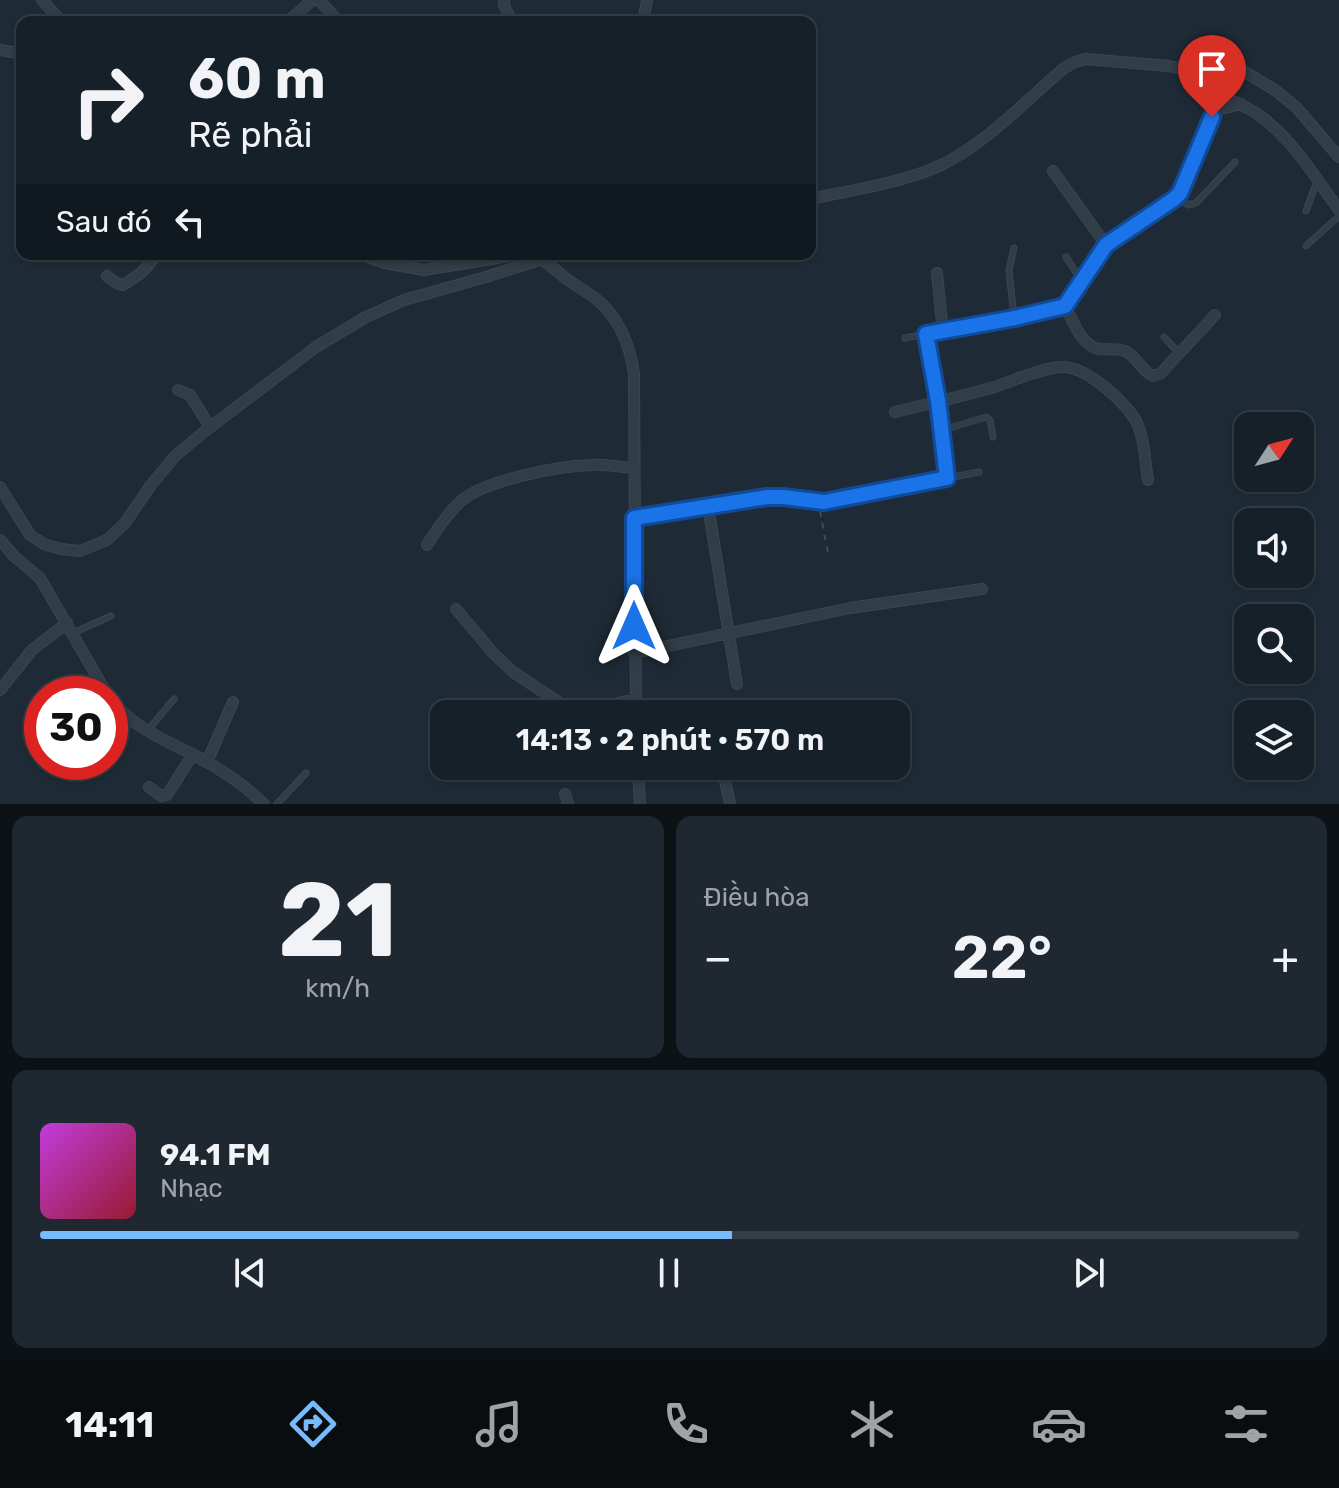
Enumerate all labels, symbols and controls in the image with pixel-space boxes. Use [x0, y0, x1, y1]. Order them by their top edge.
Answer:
pin [1178, 35, 1246, 117]
text: 60 m [188, 46, 326, 112]
icon: arrive [1190, 47, 1234, 91]
icon: right [56, 48, 160, 152]
text: Rẽ phải [188, 113, 312, 156]
icon: left [168, 200, 212, 244]
text: Sau đó [56, 204, 152, 240]
north arrow [1234, 412, 1314, 492]
map controls [1234, 412, 1314, 780]
button: sound [1234, 508, 1314, 588]
position arrow [592, 584, 676, 668]
button: search [1234, 604, 1314, 684]
speed limit sign: 30 [24, 676, 128, 780]
button: layers [1234, 700, 1314, 780]
text: 14:13 · 2 phút · 570 m [516, 722, 824, 758]
text: 21 [278, 859, 397, 982]
text: Điều hòa [704, 882, 810, 913]
text: 22° [952, 922, 1052, 993]
text: − [704, 932, 732, 984]
text: + [1272, 932, 1299, 984]
text: km/h [305, 973, 370, 1004]
text: 94.1 FM [160, 1137, 271, 1173]
text: Nhạc [160, 1173, 223, 1204]
icon: previous [228, 1251, 272, 1295]
icon: pause [647, 1251, 691, 1295]
icon: next [1067, 1251, 1111, 1295]
icon: directions [285, 1396, 341, 1452]
icon: music [471, 1396, 527, 1452]
icon: phone [658, 1396, 714, 1452]
icon: climate [844, 1396, 900, 1452]
icon: car [1031, 1396, 1087, 1452]
icon: filters [1218, 1396, 1274, 1452]
text: 14:11 [65, 1403, 154, 1446]

